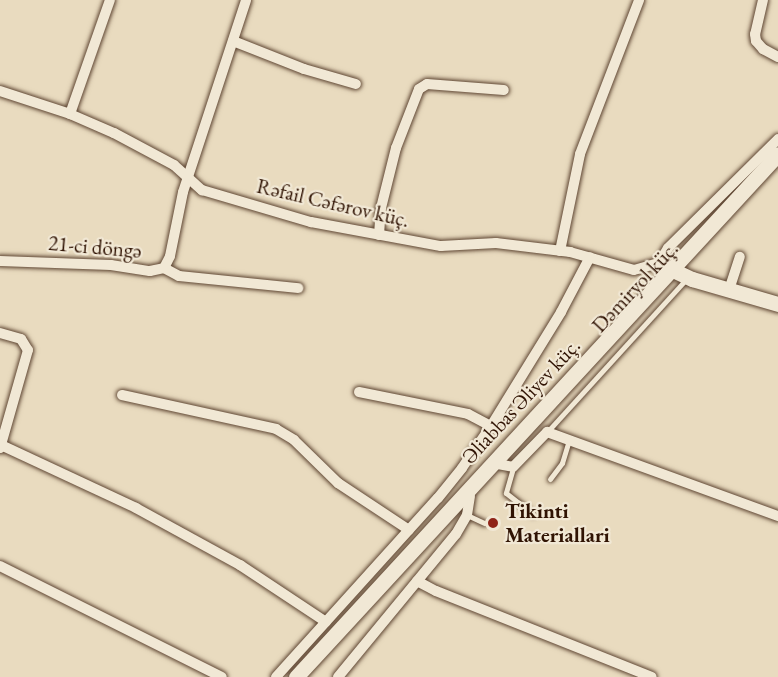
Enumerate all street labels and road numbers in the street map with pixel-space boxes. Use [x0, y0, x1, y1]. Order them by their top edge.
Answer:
street label: Rəfail Cəfərov küç. [254, 173, 412, 233]
street label: 21-ci döngə [47, 230, 143, 264]
street label: Dəmiryol küç. [587, 236, 683, 338]
street label: Əliabbas Əliyev küç. [457, 333, 585, 469]

